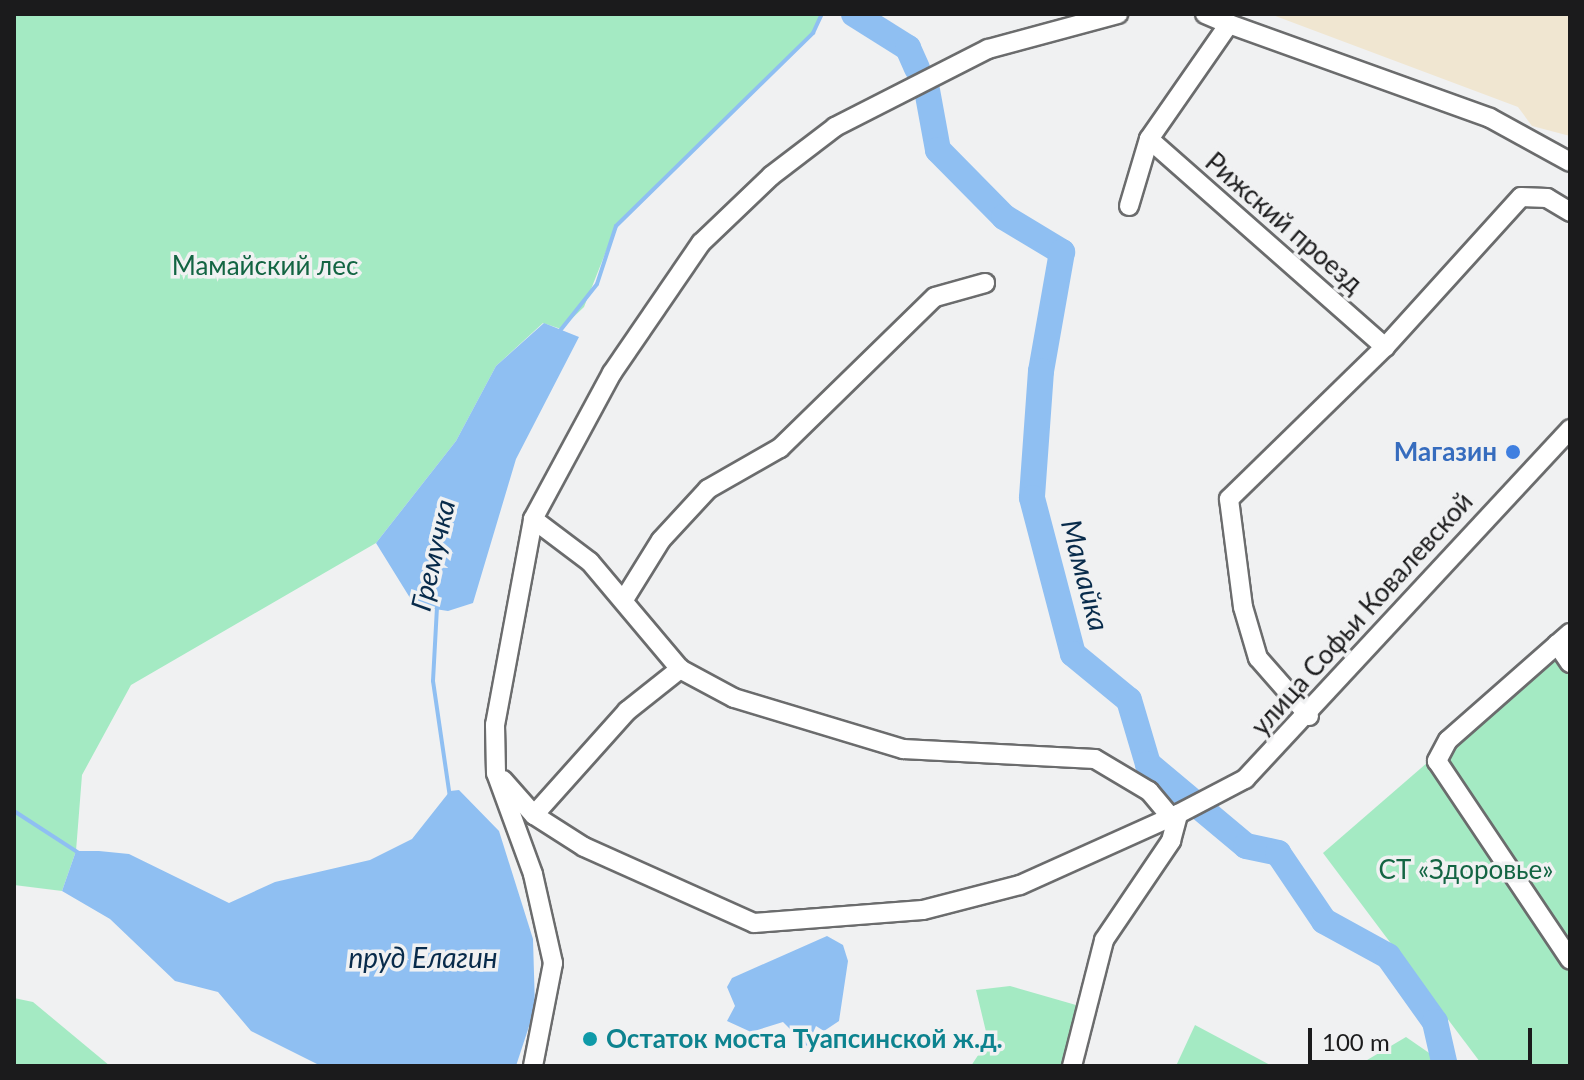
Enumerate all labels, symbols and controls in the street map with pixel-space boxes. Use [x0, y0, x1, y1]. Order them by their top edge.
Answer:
street label: Рижский проезд [1199, 146, 1369, 300]
park label: Мамайский лес [172, 250, 358, 282]
place label: Магазин [1394, 436, 1497, 468]
marker: Магазин [1504, 443, 1522, 461]
street label: улица Софьи Ковалевской [1245, 486, 1479, 742]
water label: Гремучка [403, 496, 461, 614]
water label: Мамайка [1055, 516, 1117, 634]
park label: СТ «Здоровье» [1379, 854, 1553, 886]
water label: пруд Елагин [348, 940, 498, 974]
scale bar [1312, 1012, 1536, 1062]
place label: Остаток моста Туапсинской ж.д. [606, 1023, 1003, 1055]
text: 100 m [1322, 1027, 1390, 1056]
marker: Остаток моста Туапсинской ж.д. [581, 1030, 599, 1048]

